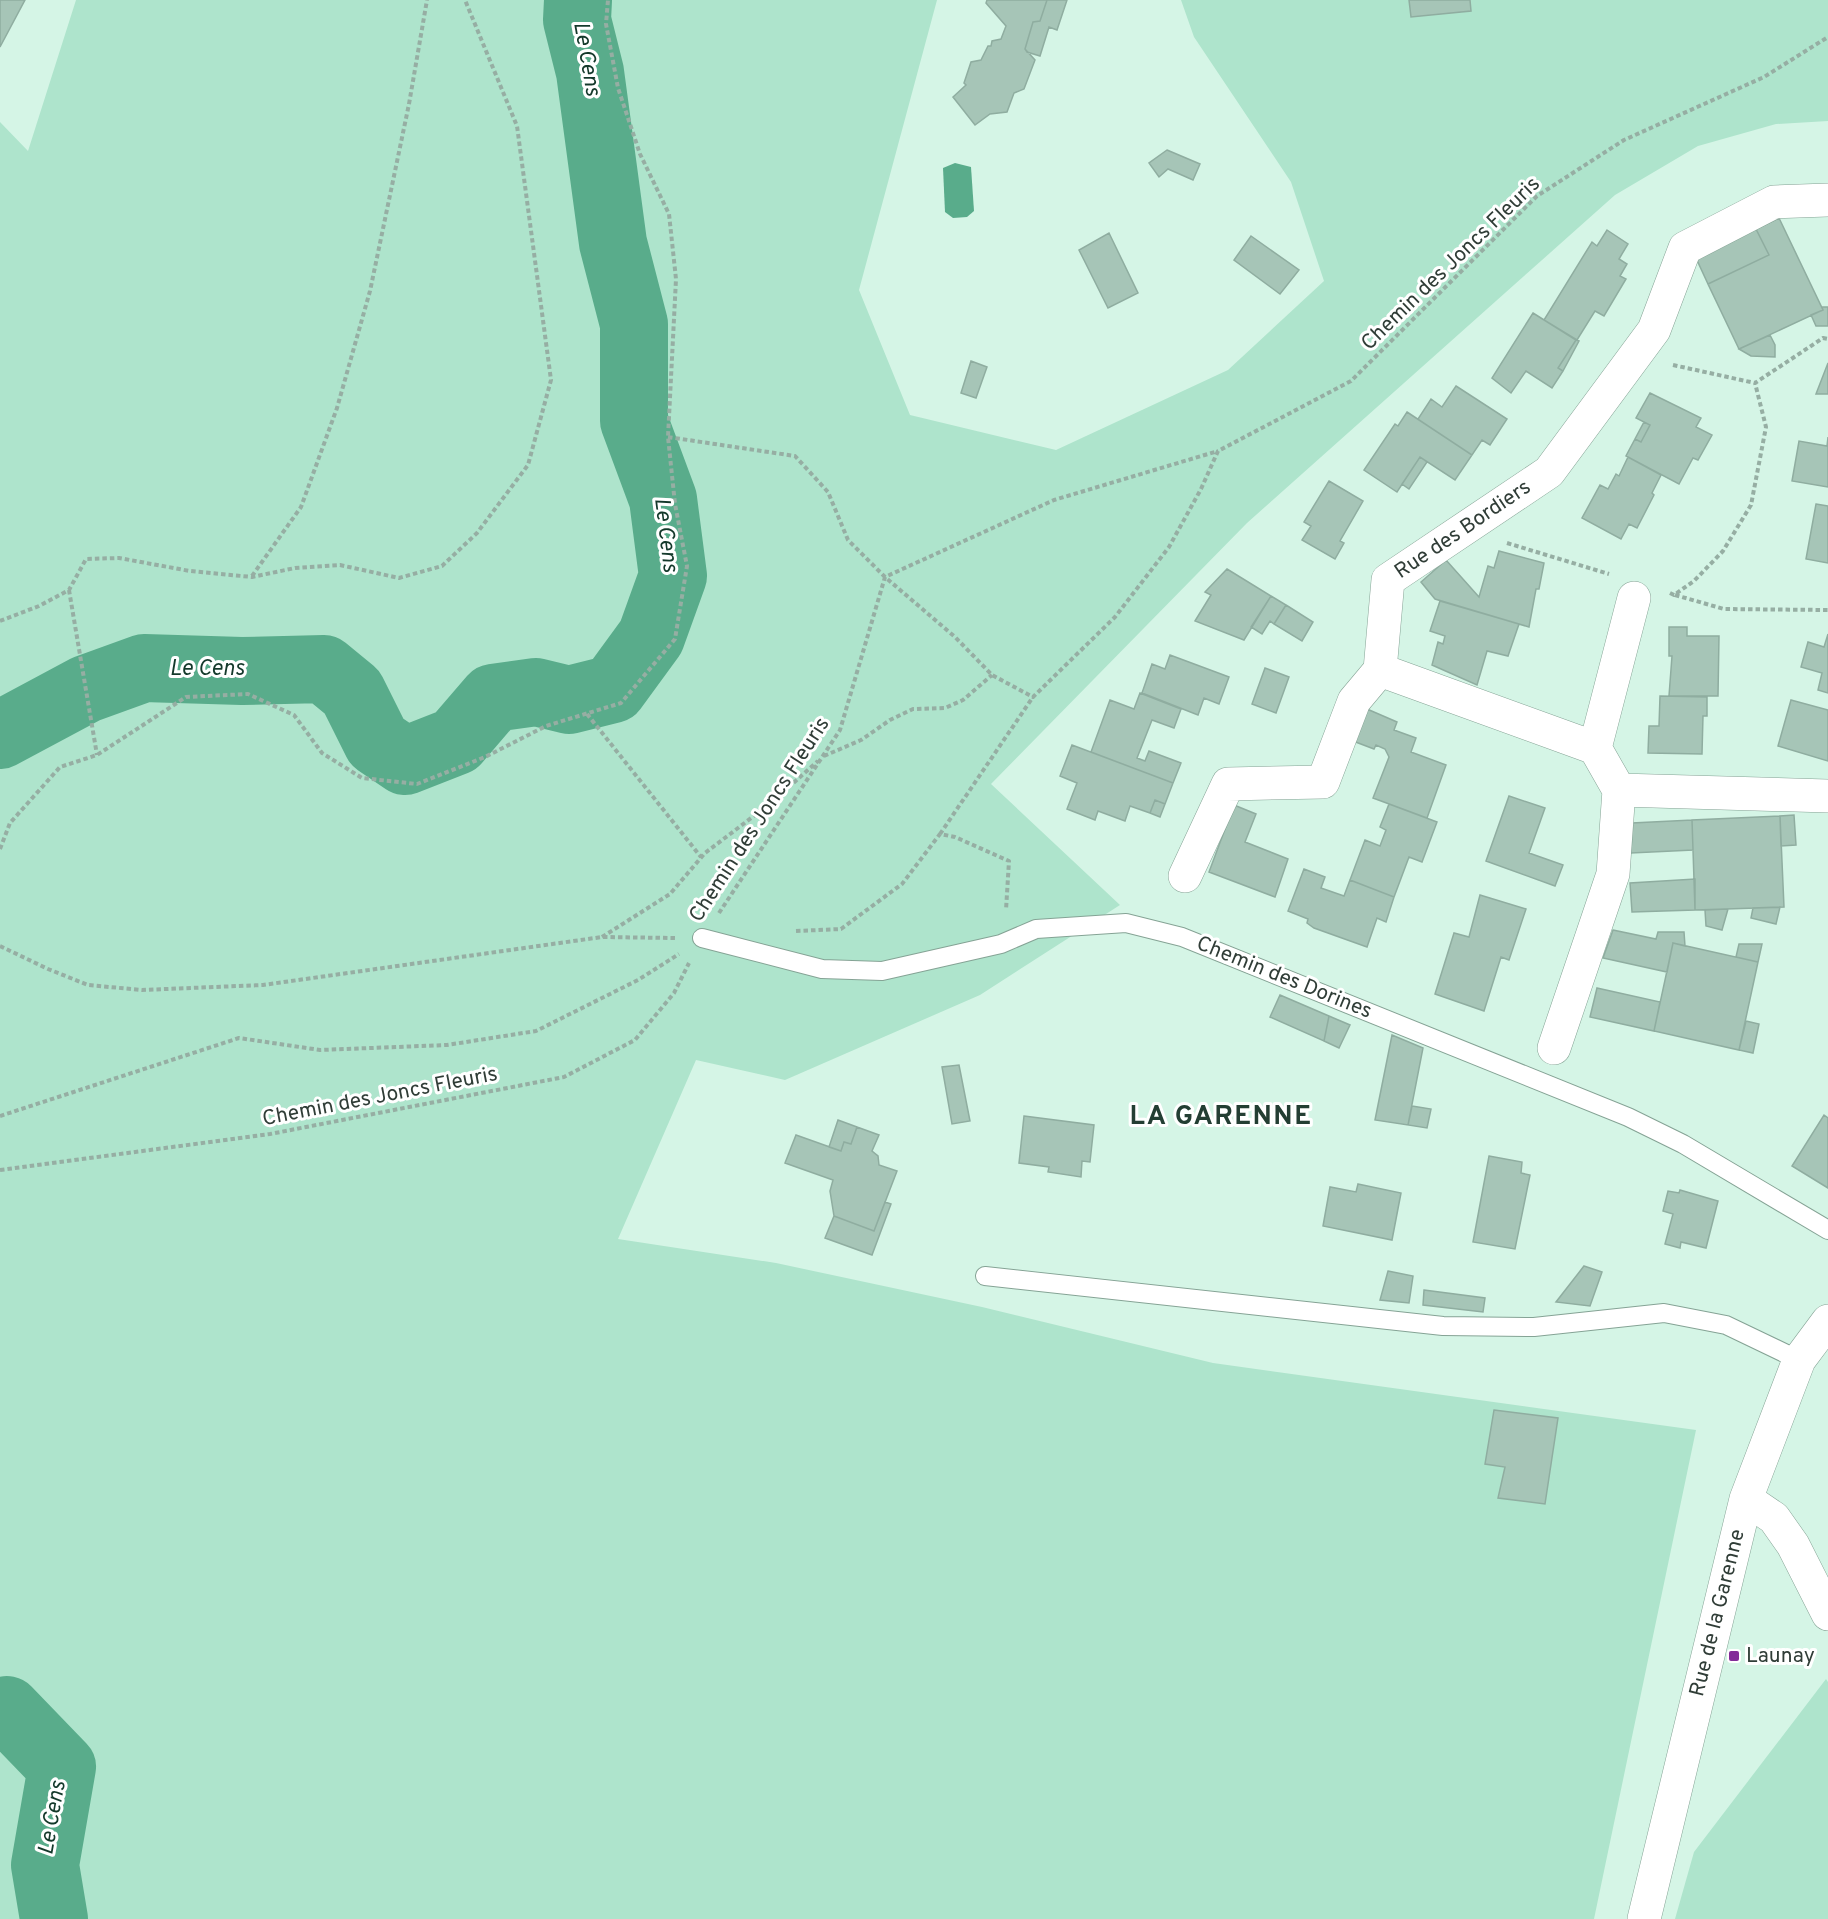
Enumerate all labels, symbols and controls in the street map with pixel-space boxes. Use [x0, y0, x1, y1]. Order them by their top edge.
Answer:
water label: Le Cens [566, 20, 606, 99]
street label: Chemin des Joncs Fleuris [1356, 171, 1546, 357]
street label: Rue des Bordiers [1390, 474, 1536, 586]
water label: Le Cens [647, 496, 683, 575]
water label: Le Cens [170, 656, 245, 683]
street label: Chemin des Joncs Fleuris [684, 712, 836, 928]
street label: Chemin des Dorines [1192, 930, 1376, 1026]
street label: Chemin des Joncs Fleuris [260, 1061, 500, 1133]
district label: LA GARENNE [1129, 1100, 1313, 1134]
street label: Rue de la Garenne [1684, 1526, 1752, 1700]
place label: Launay [1746, 1643, 1815, 1670]
marker: Launay [1727, 1649, 1741, 1663]
water label: Le Cens [33, 1778, 73, 1857]

